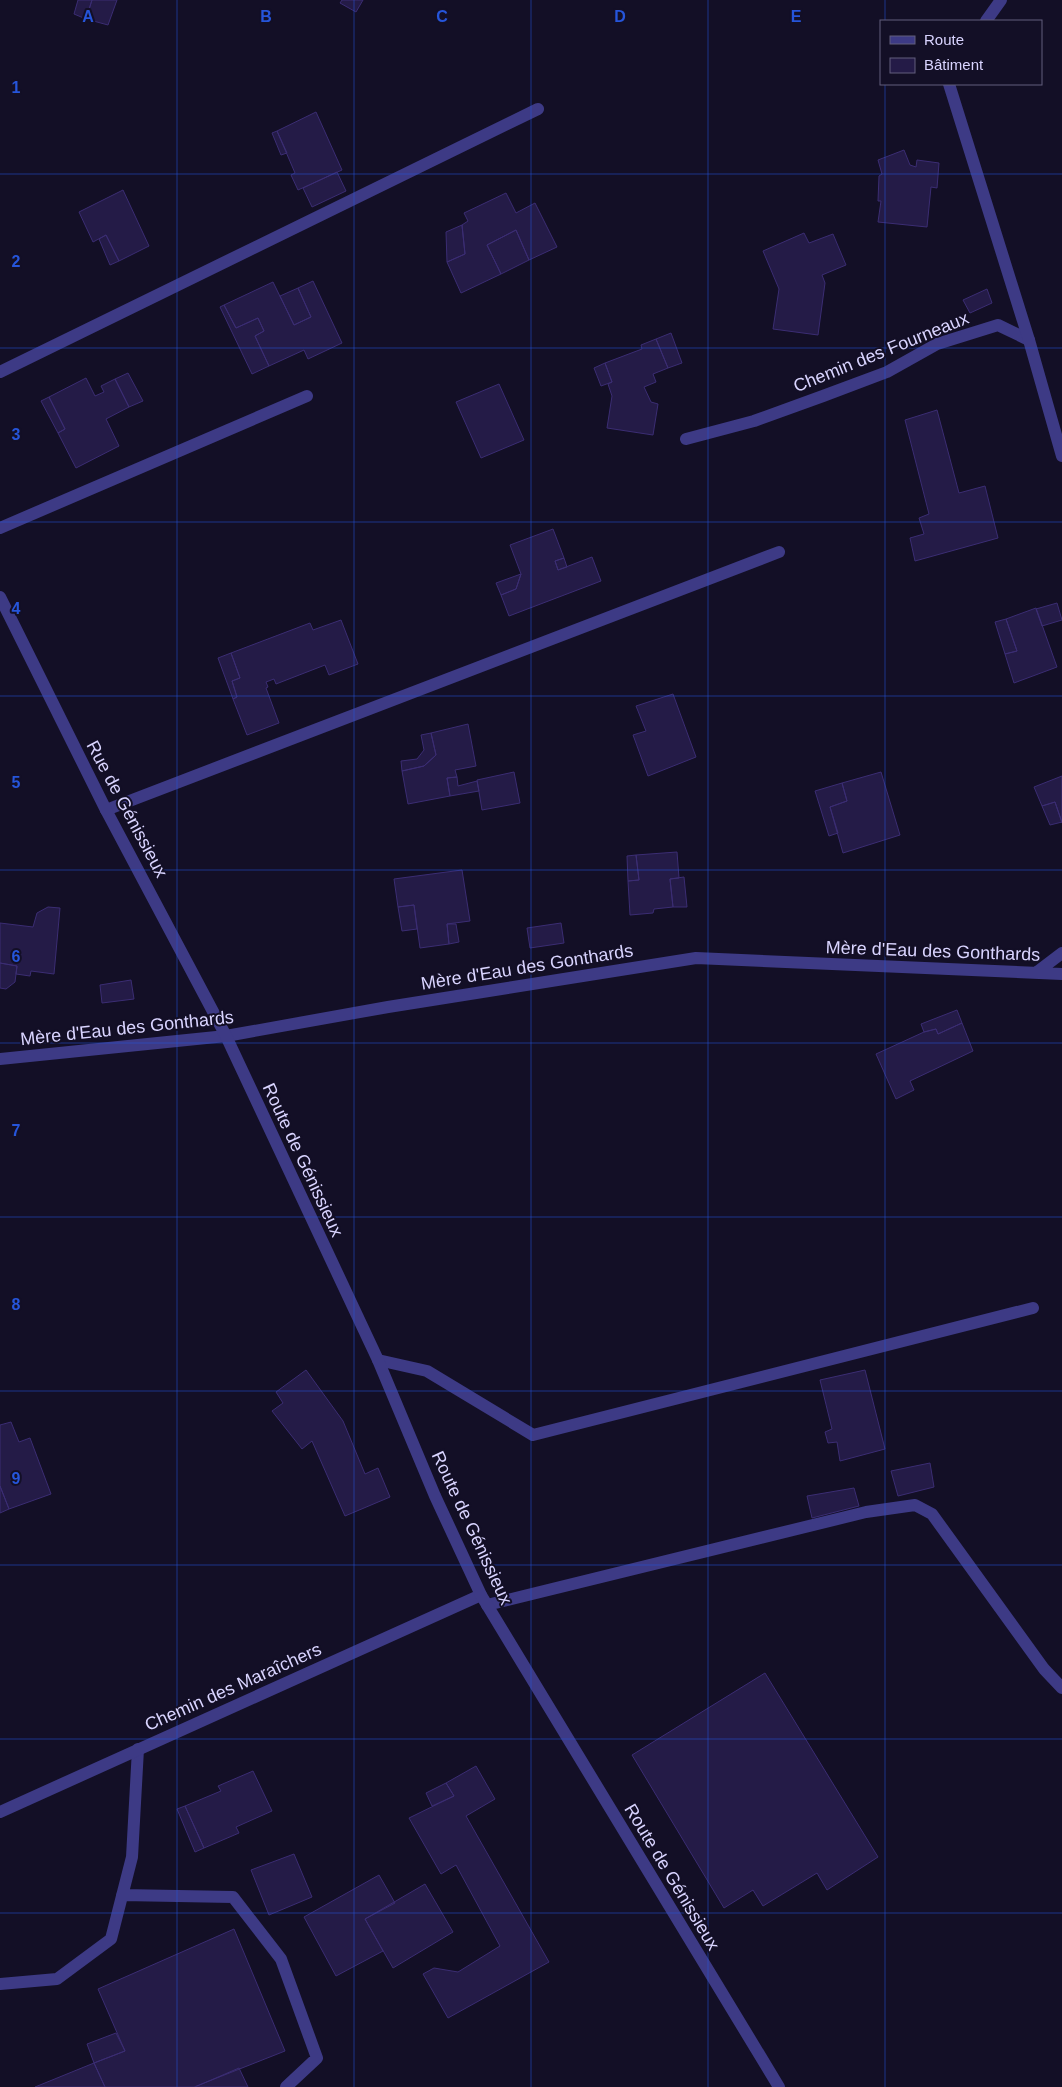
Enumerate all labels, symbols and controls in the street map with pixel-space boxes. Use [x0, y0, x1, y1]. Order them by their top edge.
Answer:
text: A [82, 8, 94, 25]
text: B [260, 8, 272, 25]
text: C [436, 8, 448, 25]
text: D [614, 8, 626, 25]
text: E [791, 8, 802, 25]
legend [880, 20, 1042, 85]
text: Route [924, 31, 964, 48]
text: Bâtiment [924, 56, 984, 73]
text: 1 [12, 79, 21, 96]
text: 2 [12, 253, 21, 270]
street label: Chemin des Fourneaux [791, 308, 971, 396]
text: 3 [12, 426, 21, 443]
text: 4 [12, 600, 21, 617]
street label: Rue de Génissieux [82, 737, 172, 881]
text: 5 [12, 774, 21, 791]
street label: Mère d'Eau des Gonthards [825, 937, 1041, 965]
street label: Mère d'Eau des Gonthards [419, 940, 635, 994]
text: 6 [12, 948, 21, 965]
street label: Mère d'Eau des Gonthards [19, 1007, 235, 1049]
street label: Route de Génissieux [259, 1080, 347, 1240]
text: 7 [12, 1122, 21, 1139]
text: 8 [12, 1296, 21, 1313]
street label: Route de Génissieux [428, 1448, 516, 1608]
text: 9 [12, 1470, 21, 1487]
street label: Chemin des Maraîchers [142, 1639, 324, 1735]
street label: Route de Génissieux [620, 1800, 724, 1954]

